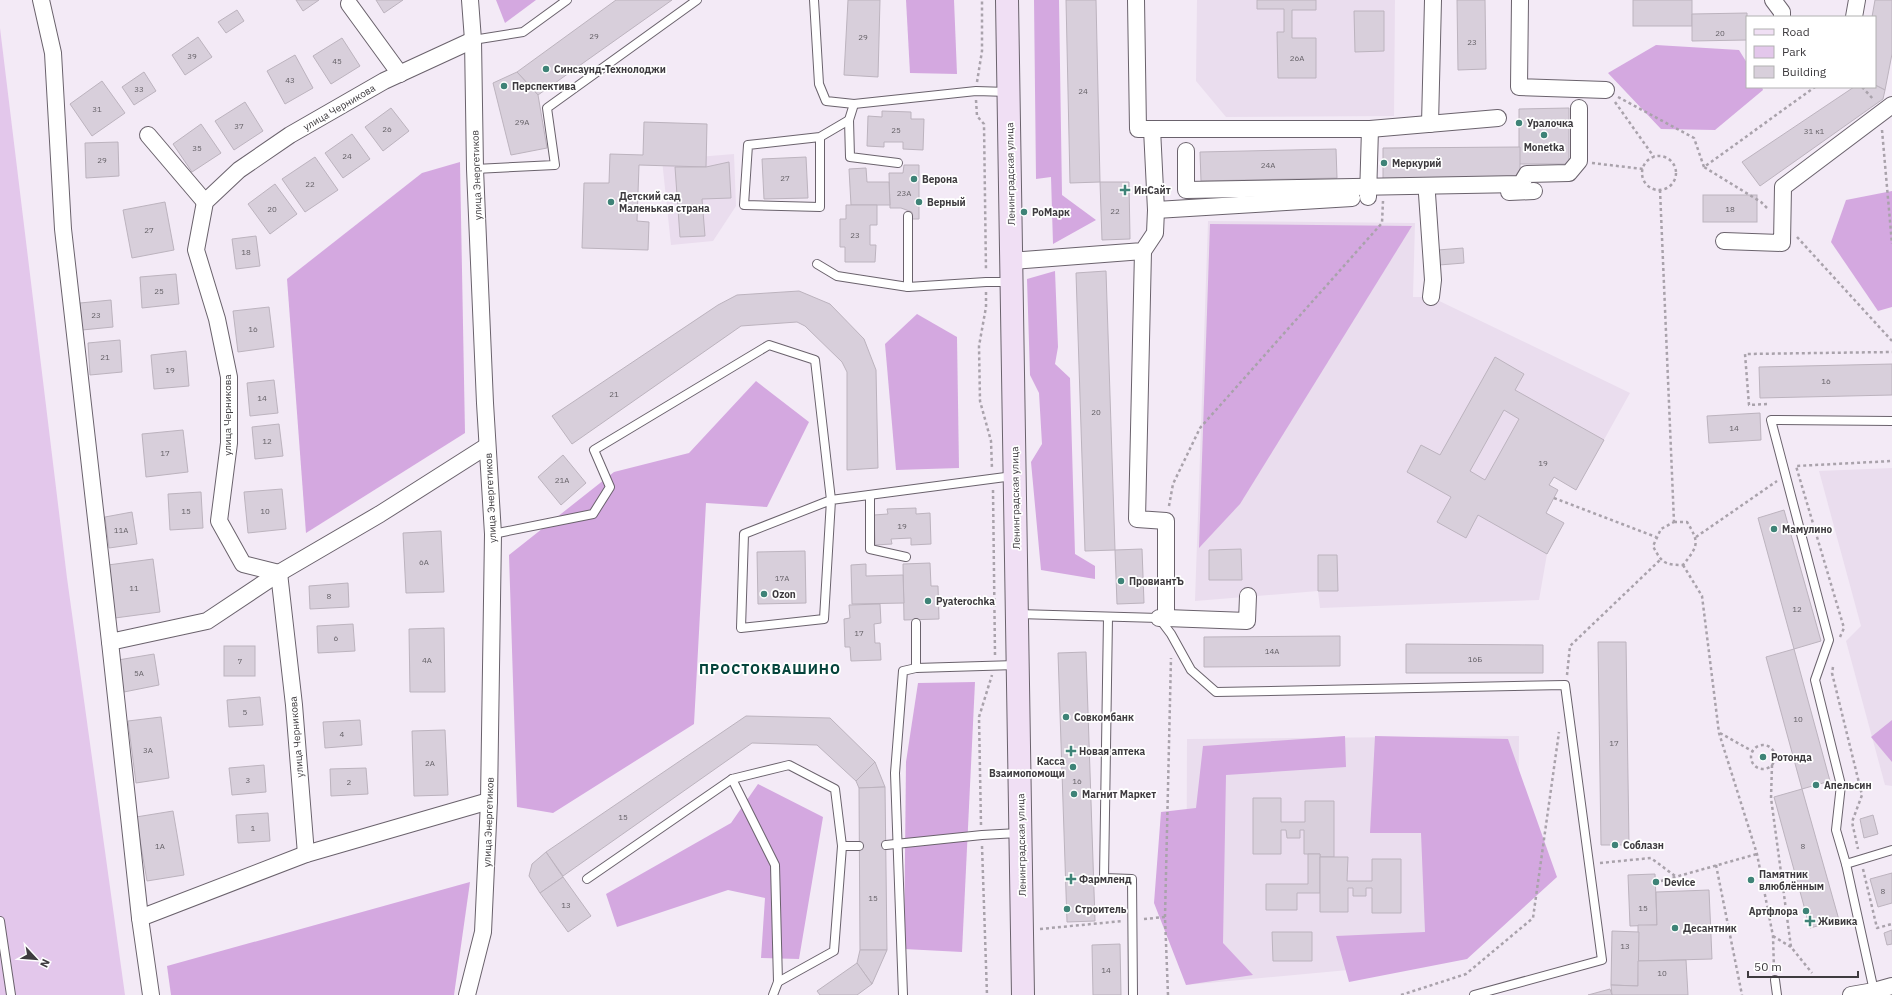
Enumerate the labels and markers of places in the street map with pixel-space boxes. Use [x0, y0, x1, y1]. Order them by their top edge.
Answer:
place label: Синсаунд-Технолоджи [554, 63, 666, 76]
marker: Синсаунд-Технолоджи [541, 64, 551, 74]
place label: Перспектива [512, 80, 576, 93]
marker: Перспектива [499, 81, 509, 91]
place label: Уралочка [1527, 117, 1574, 130]
marker: Уралочка [1514, 118, 1524, 128]
marker: Monetka [1539, 130, 1549, 140]
place label: Monetka [1524, 141, 1565, 154]
place label: Меркурий [1392, 157, 1441, 170]
marker: Меркурий [1379, 158, 1389, 168]
place label: Верона [922, 173, 958, 186]
marker: Верона [909, 174, 919, 184]
marker: ИнСайт [1119, 184, 1131, 196]
place label: ИнСайт [1134, 184, 1171, 197]
place label: Детский сад Маленькая страна [619, 190, 710, 215]
place label: Верный [927, 196, 966, 209]
marker: Детский сад Маленькая страна [606, 197, 616, 207]
marker: Верный [914, 197, 924, 207]
place label: РоМарк [1032, 206, 1070, 219]
marker: РоМарк [1019, 207, 1029, 217]
place label: Мамулино [1782, 523, 1833, 536]
marker: Мамулино [1769, 524, 1779, 534]
place label: ПровиантЪ [1129, 575, 1184, 588]
marker: ПровиантЪ [1116, 576, 1126, 586]
place label: Ozon [772, 588, 796, 601]
marker: Ozon [759, 589, 769, 599]
place label: Pyaterochka [936, 595, 995, 608]
marker: Pyaterochka [923, 596, 933, 606]
place label: Совкомбанк [1074, 711, 1134, 724]
marker: Совкомбанк [1061, 712, 1071, 722]
place label: Новая аптека [1079, 745, 1145, 758]
marker: Новая аптека [1066, 746, 1076, 756]
place label: Ротонда [1771, 751, 1812, 764]
marker: Ротонда [1758, 752, 1768, 762]
place label: Касса Взаимопомощи [989, 755, 1065, 780]
marker: Касса Взаимопомощи [1068, 762, 1078, 772]
place label: Апельсин [1824, 779, 1872, 792]
marker: Апельсин [1811, 780, 1821, 790]
place label: Магнит Маркет [1082, 788, 1156, 801]
marker: Магнит Маркет [1069, 789, 1079, 799]
place label: Соблазн [1623, 839, 1664, 852]
marker: Соблазн [1610, 840, 1620, 850]
place label: Памятник влюблённым [1759, 868, 1824, 893]
place label: Фармленд [1079, 873, 1132, 886]
marker: Фармленд [1066, 874, 1076, 884]
marker: Памятник влюблённым [1746, 875, 1756, 885]
place label: Device [1664, 876, 1696, 889]
marker: Device [1651, 877, 1661, 887]
place label: Строитель [1075, 903, 1127, 916]
marker: Строитель [1062, 904, 1072, 914]
place label: Артфлора [1749, 905, 1798, 918]
marker: Артфлора [1801, 906, 1811, 916]
place label: Живика [1818, 915, 1858, 928]
marker: Живика [1805, 916, 1815, 926]
place label: Десантник [1683, 922, 1737, 935]
marker: Десантник [1670, 923, 1680, 933]

